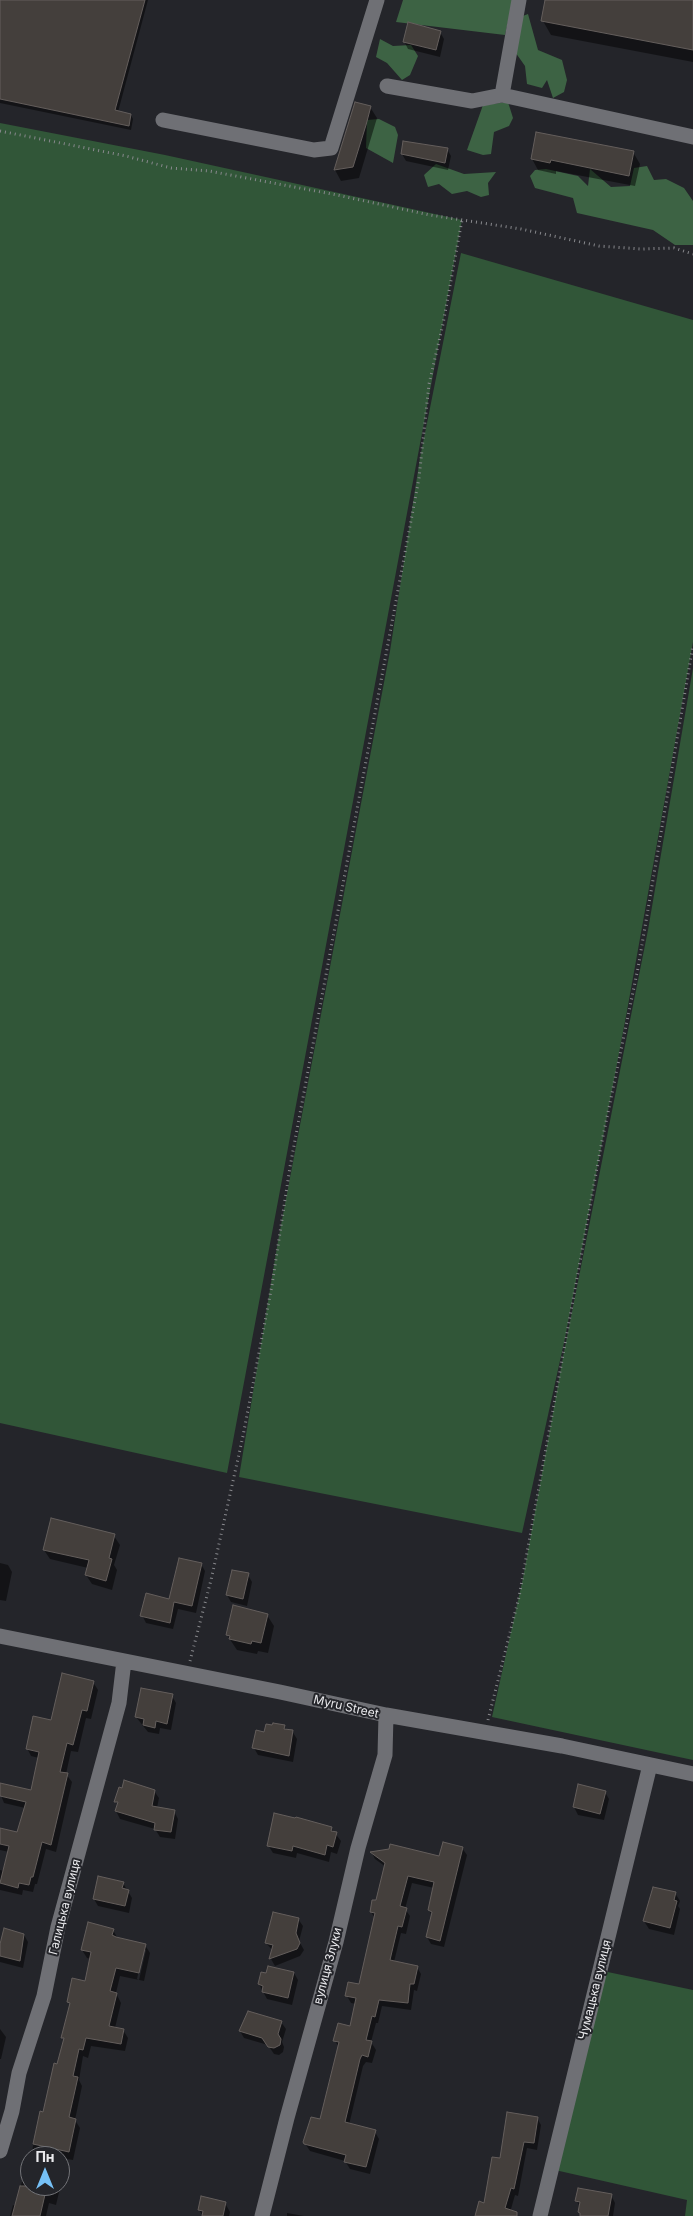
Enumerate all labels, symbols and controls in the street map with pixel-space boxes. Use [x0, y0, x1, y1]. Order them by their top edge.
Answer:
street label: Myru Street [312, 1693, 380, 1721]
street label: Галицька вулиця [46, 1858, 84, 1956]
street label: вулиця Злуки [311, 1926, 345, 2006]
street label: Чумацька вулиця [576, 1939, 614, 2041]
north arrow [20, 2146, 70, 2196]
text: Пн [35, 2148, 55, 2165]

